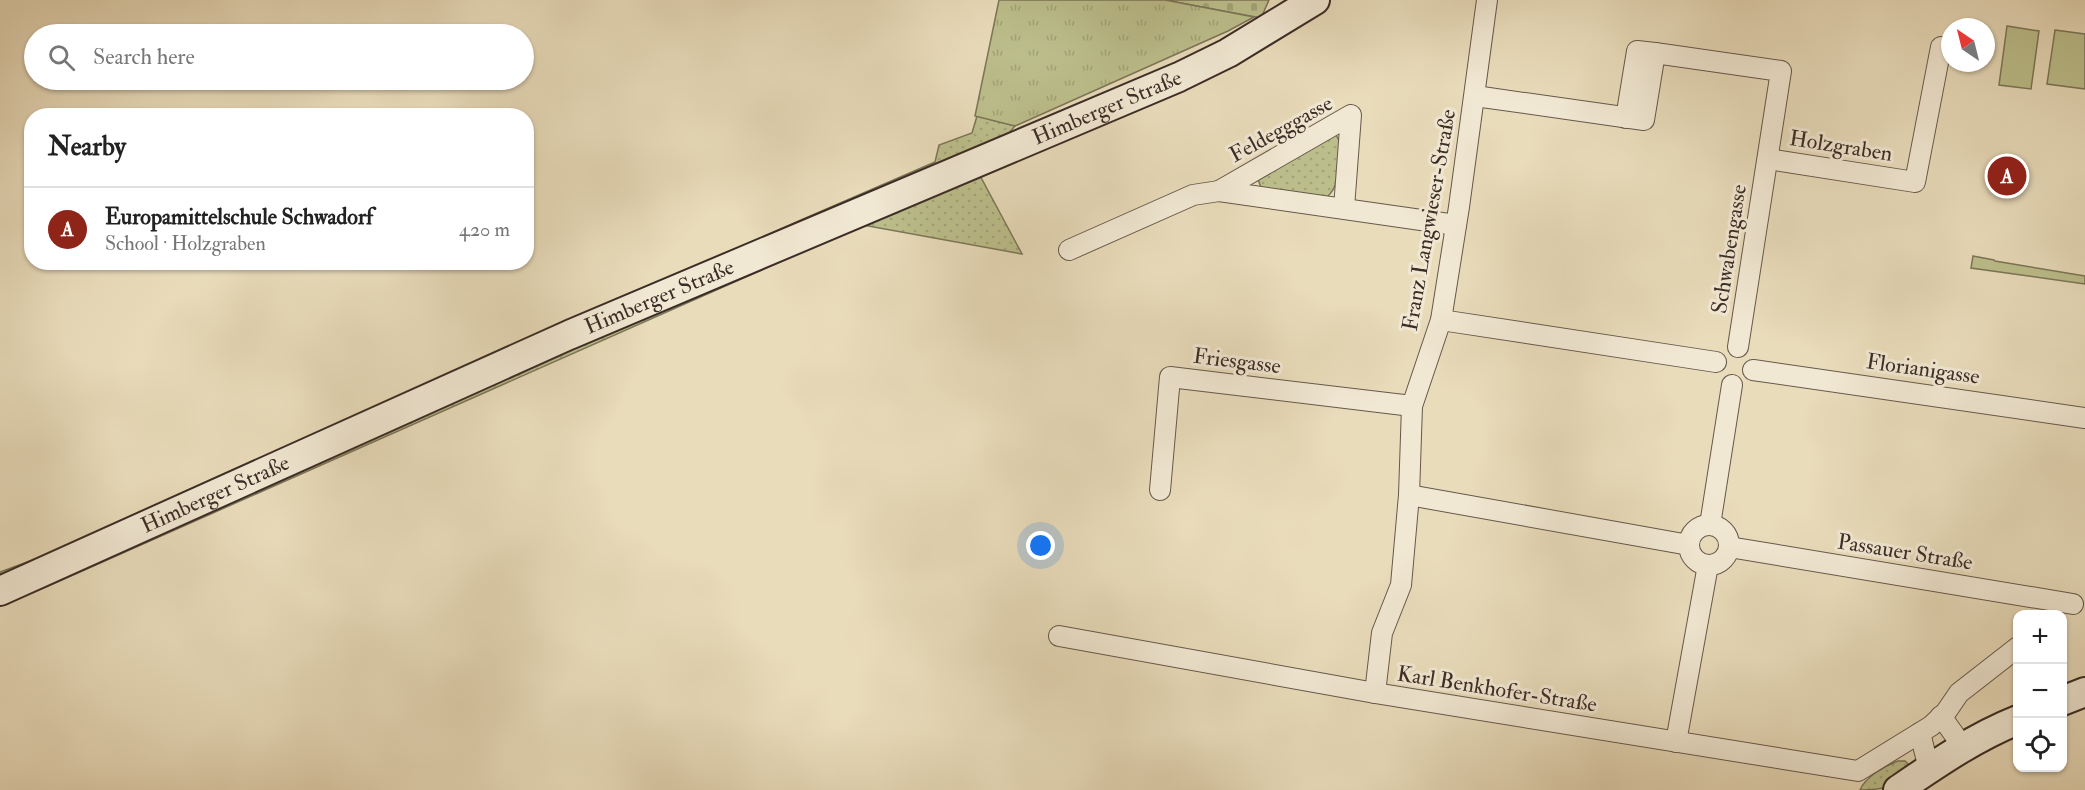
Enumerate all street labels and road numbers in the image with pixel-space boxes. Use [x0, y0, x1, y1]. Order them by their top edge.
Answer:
street label: Himberger Straße [1028, 64, 1186, 151]
street label: Feldegggasse [1224, 89, 1338, 169]
street label: Franz Langwieser-Straße [1396, 107, 1462, 333]
street label: Holzgraben [1787, 124, 1895, 168]
street label: Schwabengasse [1705, 182, 1753, 316]
street label: Himberger Straße [580, 253, 738, 341]
street label: Friesgasse [1192, 342, 1282, 380]
street label: Florianigasse [1864, 347, 1982, 391]
street label: Himberger Straße [137, 449, 294, 540]
street label: Passauer Straße [1835, 527, 1975, 577]
street label: Karl Benkhofer-Straße [1395, 659, 1599, 719]

